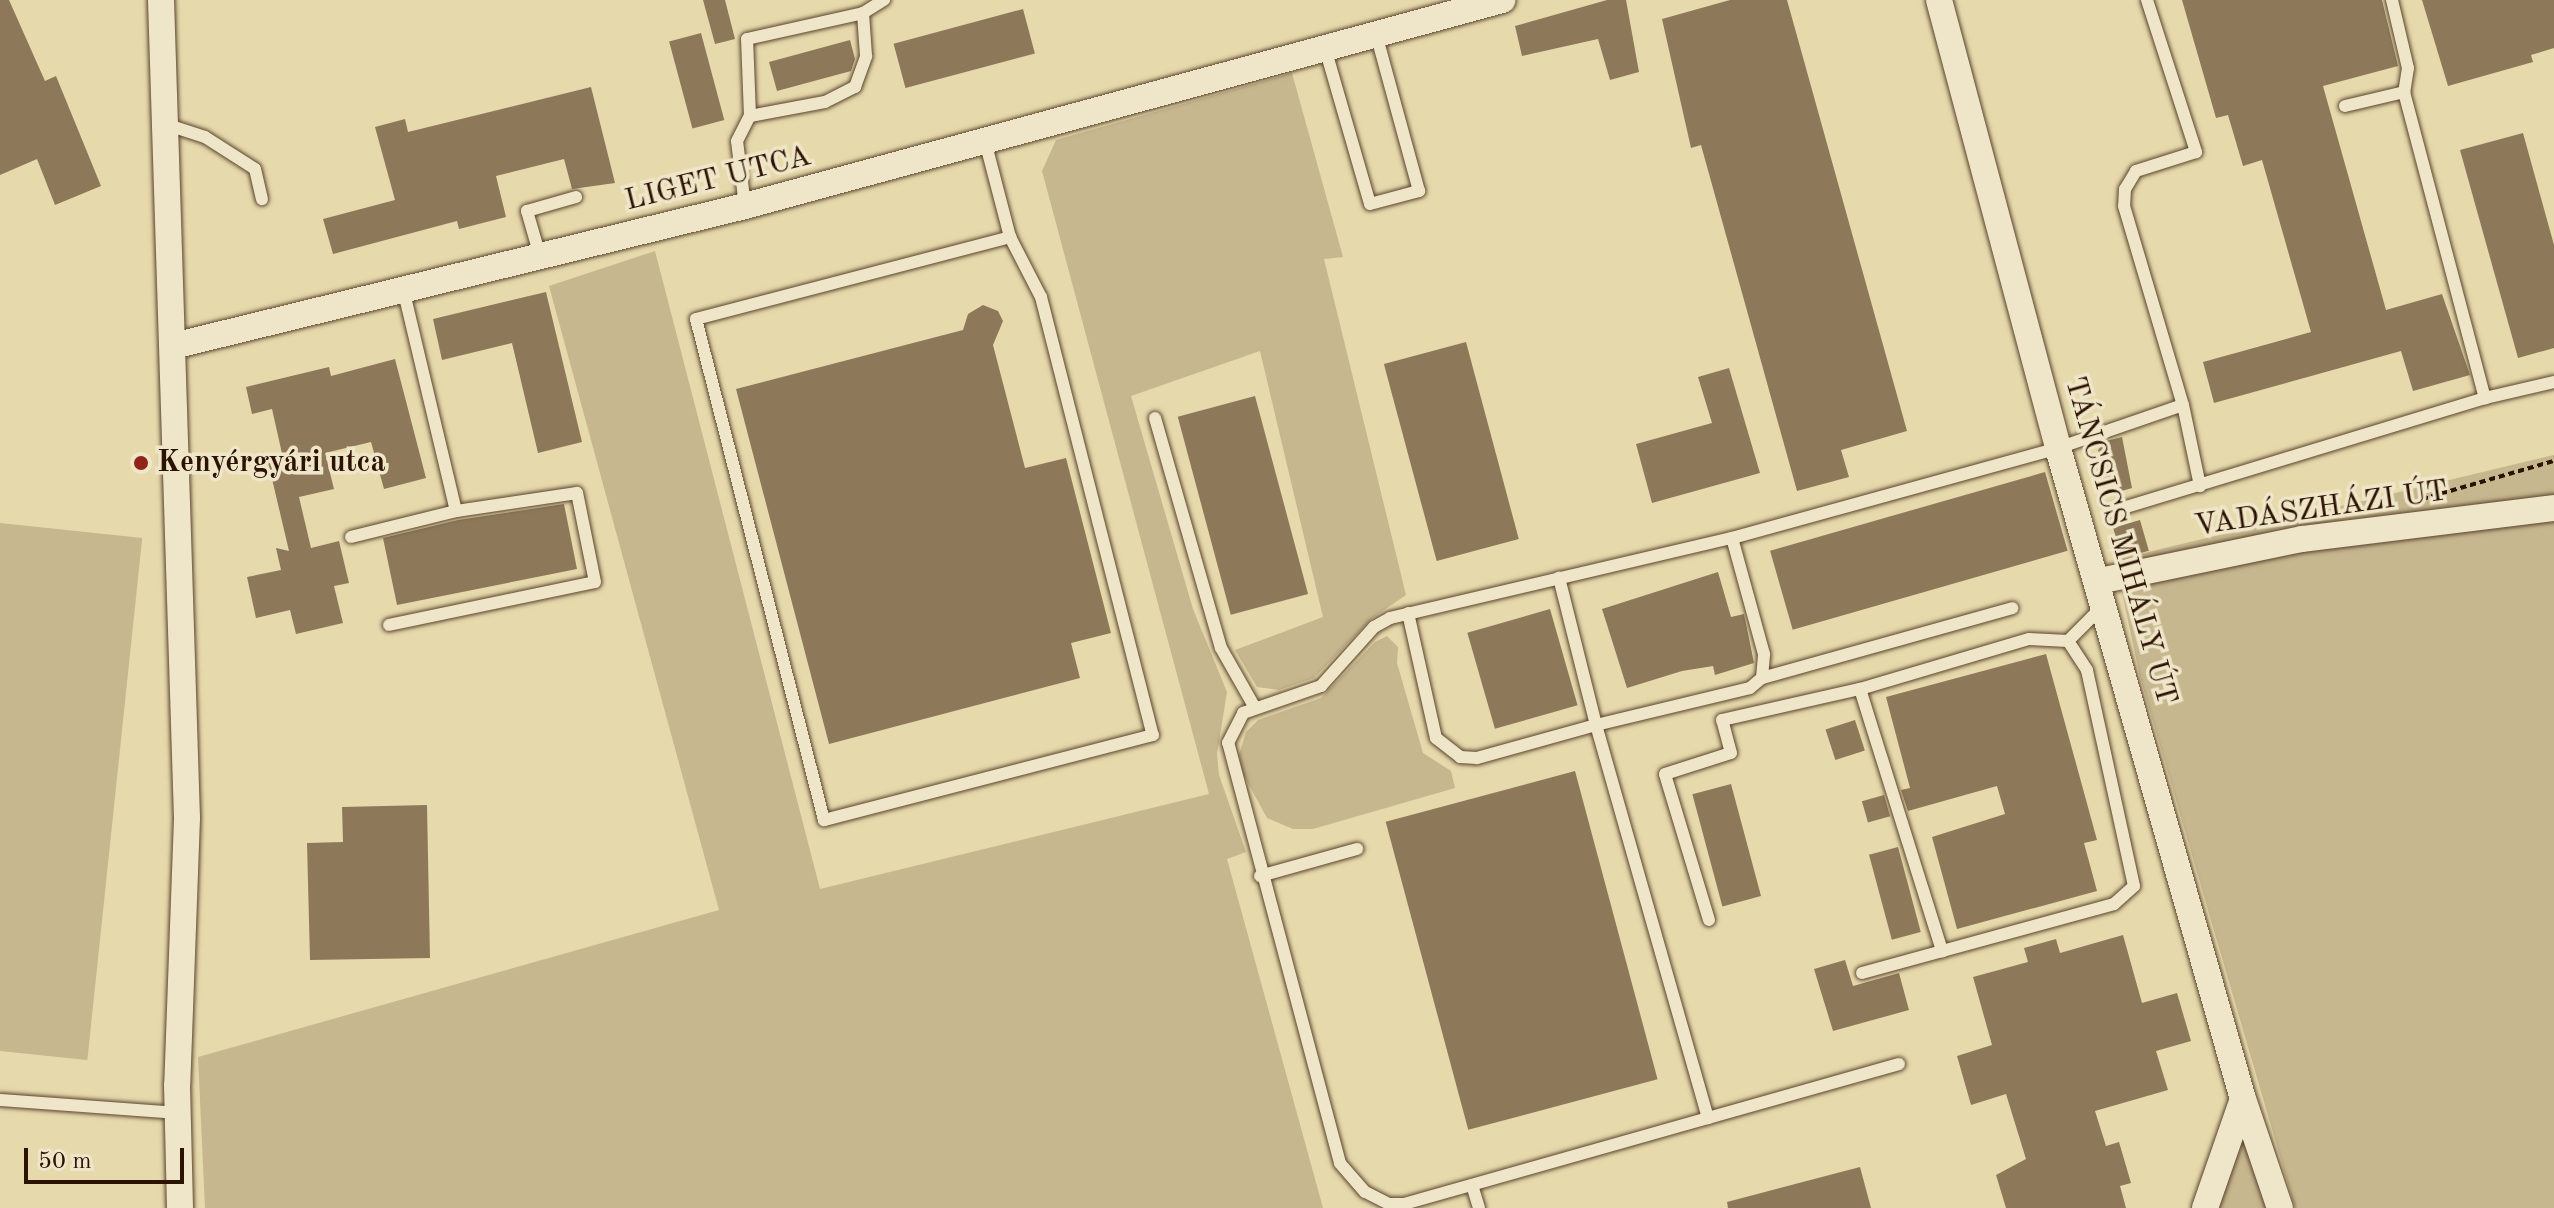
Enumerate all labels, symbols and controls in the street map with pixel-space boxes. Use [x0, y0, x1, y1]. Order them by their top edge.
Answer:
street label: LIGET UTCA [621, 139, 815, 219]
street label: TÁNCSICS MIHÁLY ÚT [2056, 373, 2184, 709]
place label: Kenyérgyári utca [157, 445, 386, 481]
marker: Kenyérgyári utca [132, 454, 150, 472]
street label: VADÁSZHÁZI ÚT [2192, 473, 2450, 545]
scale bar [28, 1132, 188, 1182]
text: 50 m [38, 1150, 92, 1174]

